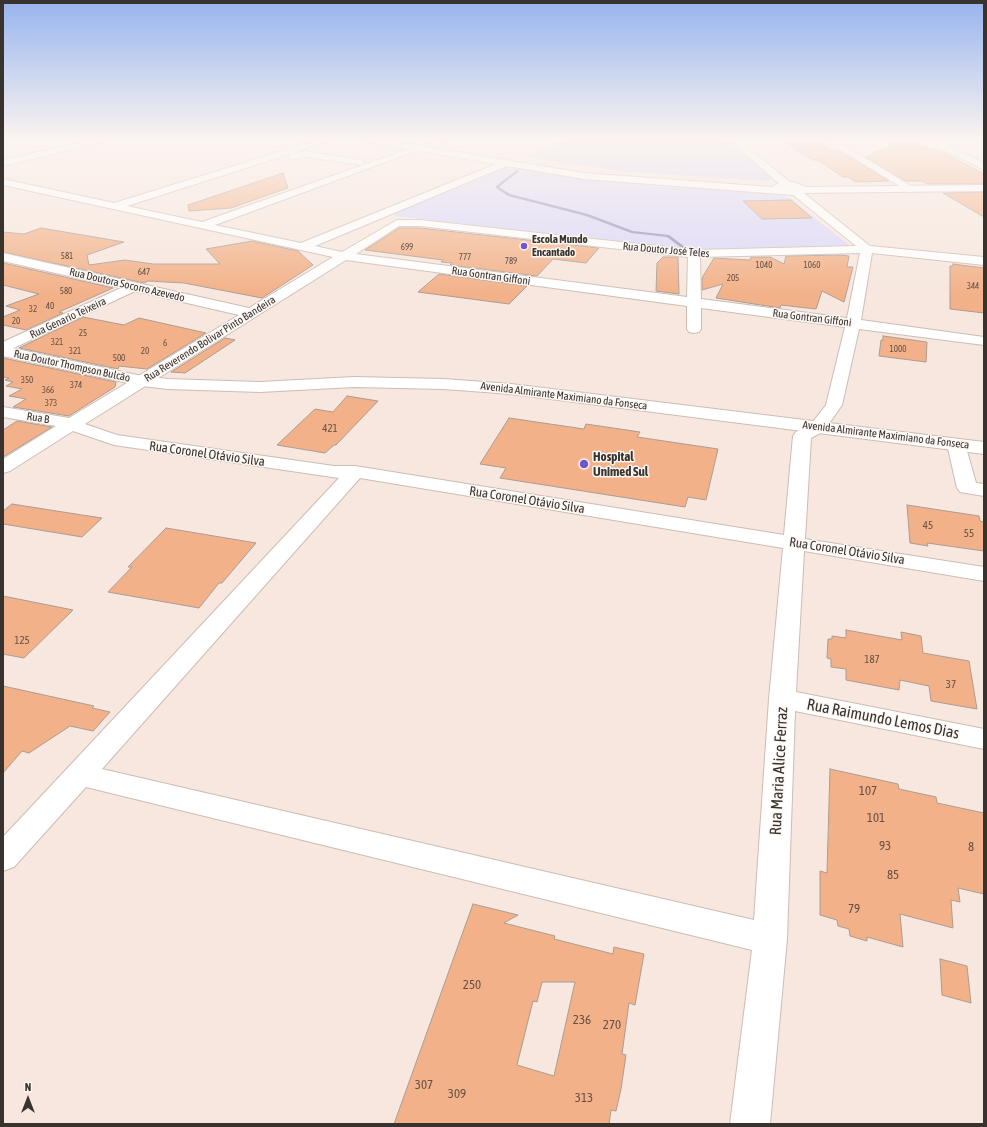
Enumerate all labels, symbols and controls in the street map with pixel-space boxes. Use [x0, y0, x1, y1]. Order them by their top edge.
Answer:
place label: Escola Mundo Encantado [532, 233, 588, 259]
street label: Rua Doutor José Teles [622, 240, 710, 260]
marker: Escola Mundo Encantado [519, 241, 529, 251]
house number: 699 [401, 242, 413, 252]
house number: 581 [61, 251, 73, 261]
house number: 777 [459, 252, 471, 262]
house number: 789 [505, 256, 517, 266]
house number: 1040 [756, 260, 772, 270]
house number: 1060 [804, 260, 820, 270]
street label: Rua Gontran Giffoni [451, 264, 531, 288]
street label: Rua Doutora Socorro Azevedo [68, 265, 186, 305]
house number: 647 [138, 267, 150, 277]
house number: 205 [727, 273, 739, 283]
house number: 344 [967, 281, 979, 291]
house number: 580 [60, 286, 72, 296]
street label: Rua Reverendo Bolivar Pinto Bandeira [142, 293, 278, 385]
street label: Rua Genario Teixeira [28, 295, 108, 341]
house number: 40 [46, 301, 54, 311]
house number: 32 [29, 304, 37, 314]
street label: Rua Gontran Giffoni [772, 307, 852, 329]
house number: 20 [12, 316, 20, 326]
house number: 25 [79, 328, 87, 338]
house number: 321 [51, 337, 63, 347]
house number: 6 [163, 338, 167, 348]
house number: 1000 [890, 344, 906, 354]
house number: 321 [69, 346, 81, 356]
house number: 20 [141, 346, 149, 356]
street label: Rua Doutor Thompson Bulcão [12, 347, 132, 385]
house number: 500 [113, 353, 125, 363]
house number: 350 [21, 375, 33, 385]
street label: Avenida Almirante Maximiano da Fonseca [480, 379, 648, 413]
house number: 374 [70, 380, 82, 390]
house number: 366 [42, 385, 54, 395]
house number: 373 [45, 398, 57, 408]
street label: Rua B [26, 410, 50, 426]
street label: Avenida Almirante Maximiano da Fonseca [802, 418, 970, 452]
house number: 421 [322, 422, 338, 436]
street label: Rua Coronel Otávio Silva [148, 438, 266, 470]
place label: Hospital Unimed Sul [593, 449, 648, 480]
marker: Hospital Unimed Sul [578, 458, 590, 470]
street label: Rua Coronel Otávio Silva [468, 483, 586, 517]
house number: 45 [923, 519, 933, 533]
house number: 55 [964, 527, 974, 541]
street label: Rua Coronel Otávio Silva [788, 534, 906, 568]
house number: 125 [14, 634, 30, 648]
house number: 187 [864, 653, 880, 667]
house number: 37 [946, 678, 956, 692]
street label: Rua Raimundo Lemos Dias [805, 695, 961, 743]
street label: Rua Maria Alice Ferraz [766, 706, 792, 836]
house number: 107 [859, 783, 877, 799]
house number: 101 [867, 810, 885, 826]
house number: 93 [879, 838, 891, 854]
house number: 8 [968, 839, 974, 855]
house number: 85 [887, 867, 899, 883]
house number: 79 [848, 901, 860, 917]
house number: 250 [463, 977, 481, 993]
house number: 236 [573, 1012, 591, 1028]
house number: 270 [603, 1017, 621, 1033]
house number: 307 [415, 1077, 433, 1093]
north arrow [8, 1079, 48, 1119]
text: N [25, 1081, 31, 1093]
house number: 309 [448, 1086, 466, 1102]
house number: 313 [575, 1090, 593, 1106]

